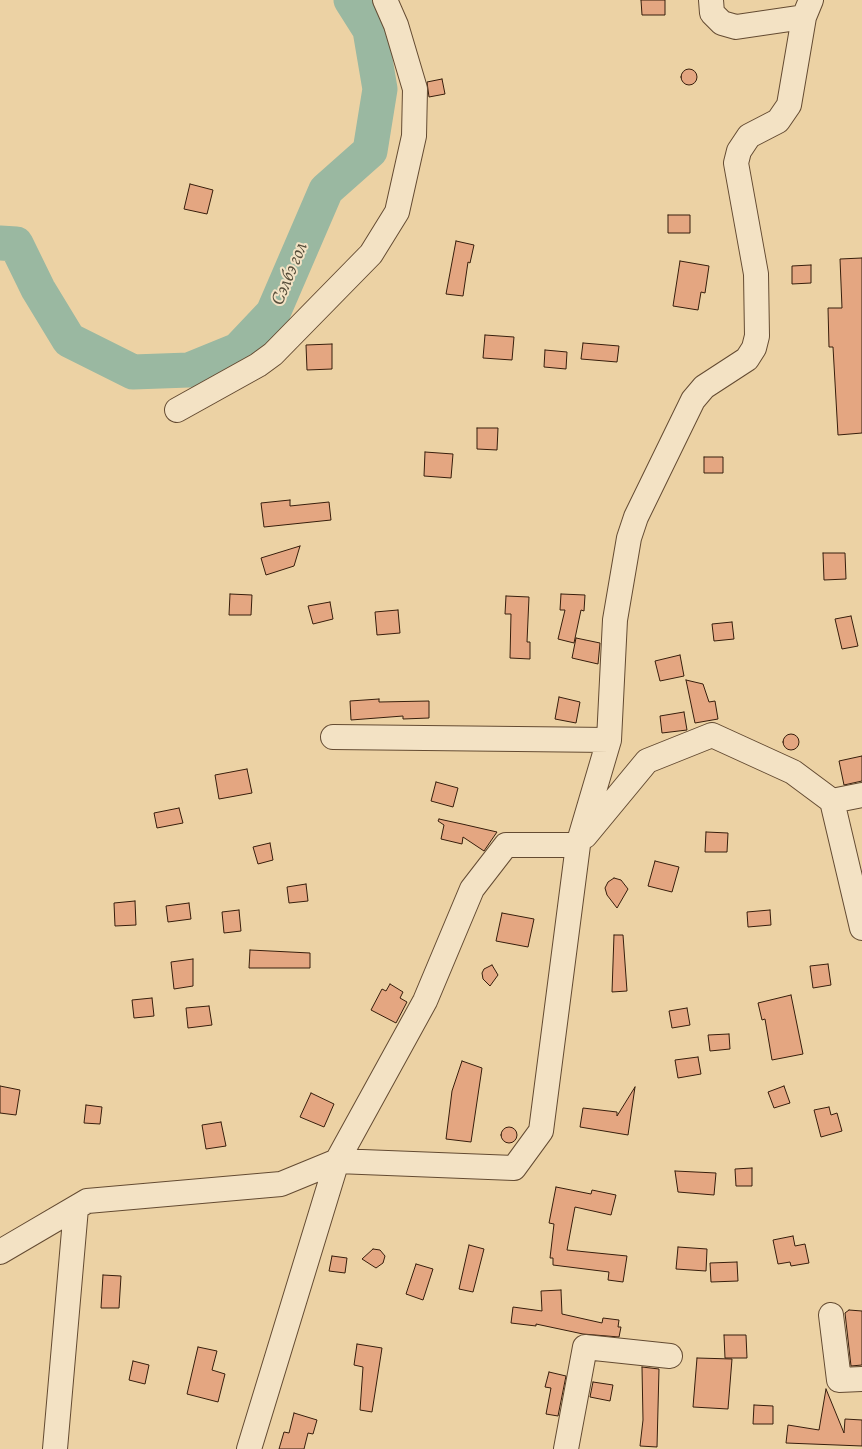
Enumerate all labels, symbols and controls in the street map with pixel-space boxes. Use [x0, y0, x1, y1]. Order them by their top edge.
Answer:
water label: Сэлбэ гол [267, 239, 313, 309]

